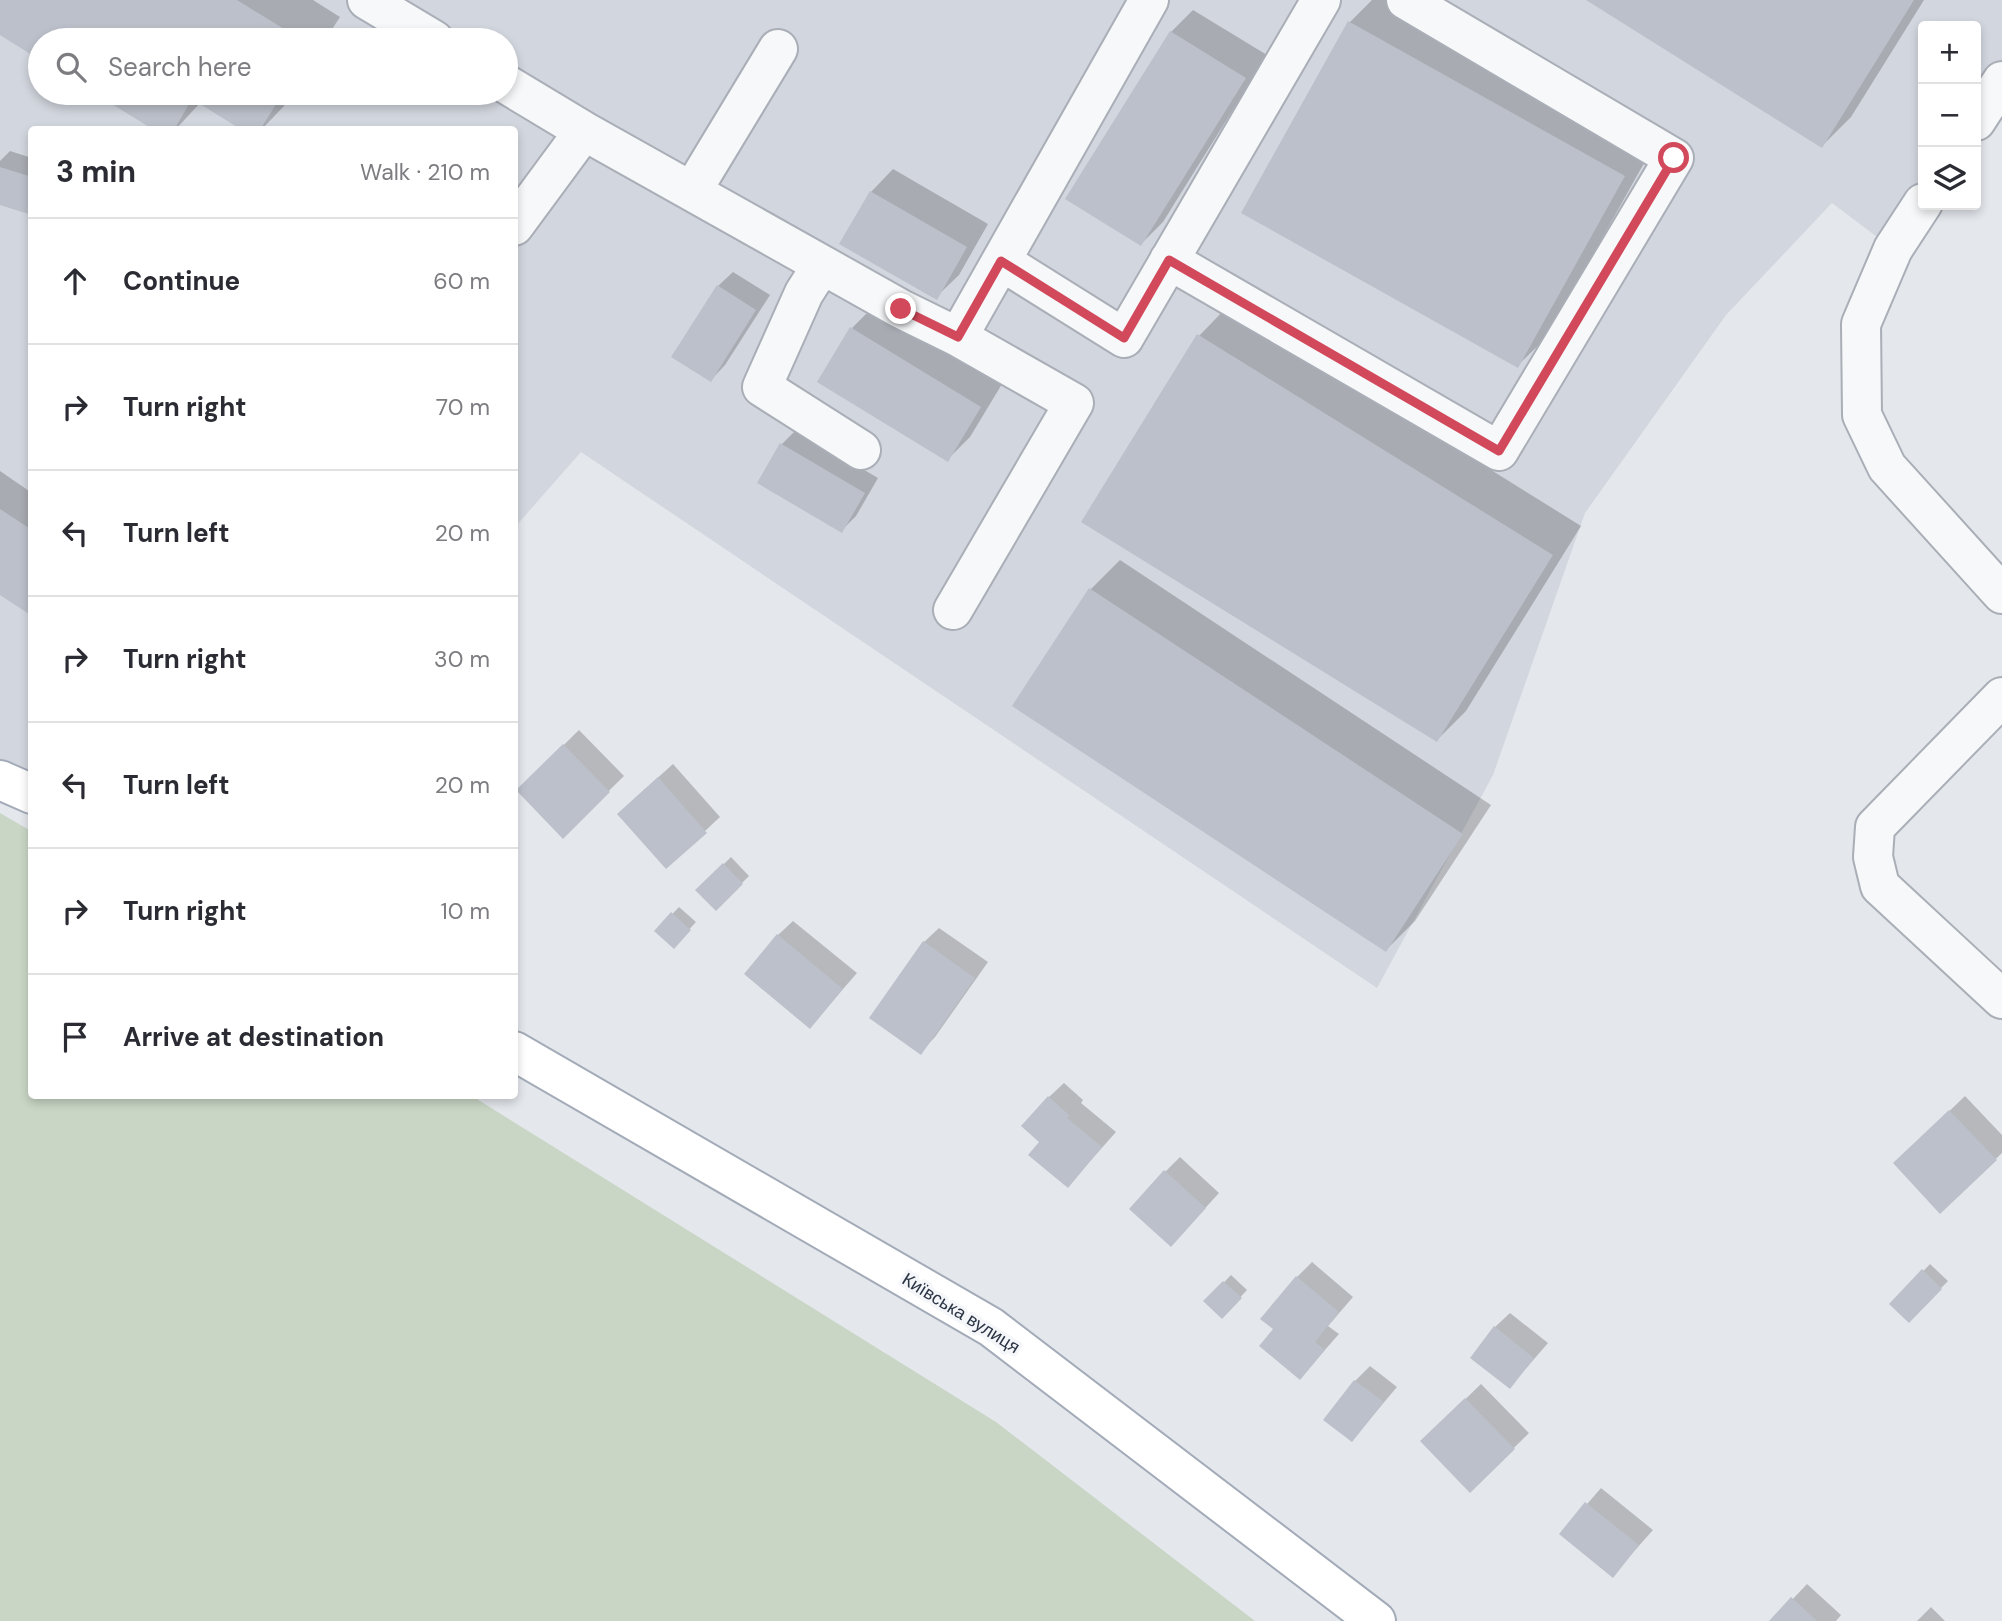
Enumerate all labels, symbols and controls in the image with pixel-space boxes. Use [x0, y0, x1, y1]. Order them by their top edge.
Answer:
map controls [1918, 21, 1981, 210]
button: + [1918, 21, 1981, 84]
search box [28, 28, 518, 105]
icon: search [52, 48, 90, 86]
text: Search here [108, 50, 251, 84]
button: − [1918, 84, 1981, 147]
route start [1658, 142, 1689, 173]
button: layers [1918, 147, 1981, 210]
text: 3 min [56, 152, 136, 191]
text: Walk · 210 m [360, 157, 490, 187]
icon: ahead [56, 262, 94, 300]
text: Continue [123, 264, 240, 298]
text: 60 m [433, 266, 490, 296]
route end [885, 293, 916, 324]
icon: right [56, 388, 94, 426]
text: Turn right [123, 390, 247, 424]
text: 70 m [436, 392, 490, 422]
icon: left [56, 514, 94, 552]
text: Turn left [123, 516, 230, 550]
text: 20 m [435, 518, 490, 548]
icon: right [56, 640, 94, 678]
text: Turn right [123, 642, 247, 676]
text: 30 m [434, 644, 490, 674]
icon: left [56, 766, 94, 804]
text: Turn left [123, 768, 230, 802]
text: 20 m [435, 770, 490, 800]
icon: right [56, 892, 94, 930]
text: Turn right [123, 894, 247, 928]
text: 10 m [440, 896, 490, 926]
icon: arrive [56, 1018, 94, 1056]
text: Arrive at destination [123, 1020, 384, 1054]
street label: Київська вулиця [898, 1267, 1024, 1359]

